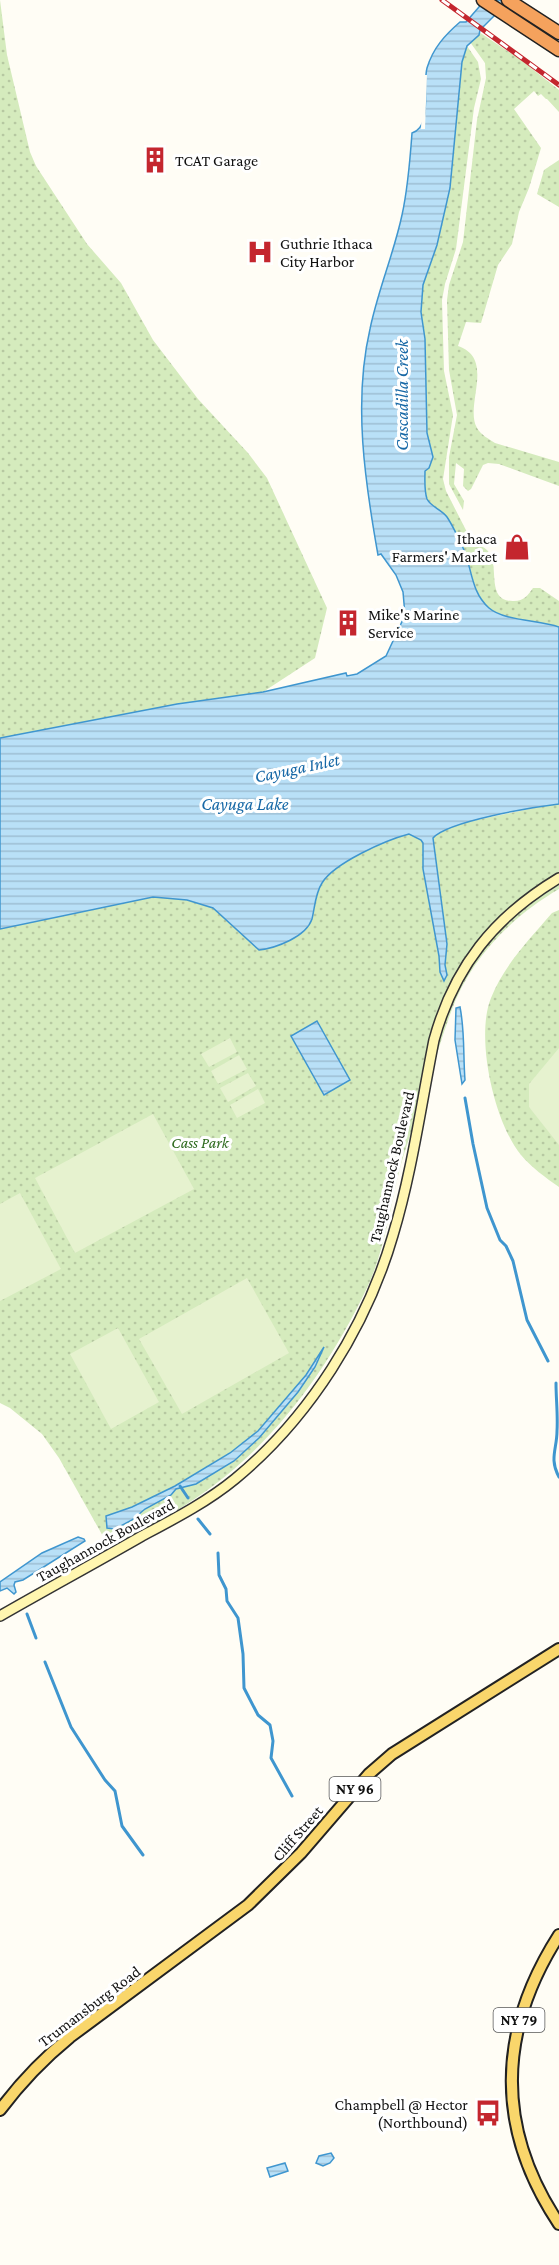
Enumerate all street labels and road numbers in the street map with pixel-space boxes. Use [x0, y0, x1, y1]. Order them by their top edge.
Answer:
street label: Taughannock Boulevard [366, 1089, 418, 1245]
street label: Taughannock Boulevard [33, 1495, 178, 1586]
road number: NY 96 [330, 1777, 380, 1801]
street label: Cliff Street [269, 1802, 326, 1864]
street label: Trumansburg Road [35, 1962, 145, 2051]
road number: NY 79 [494, 2008, 544, 2032]

